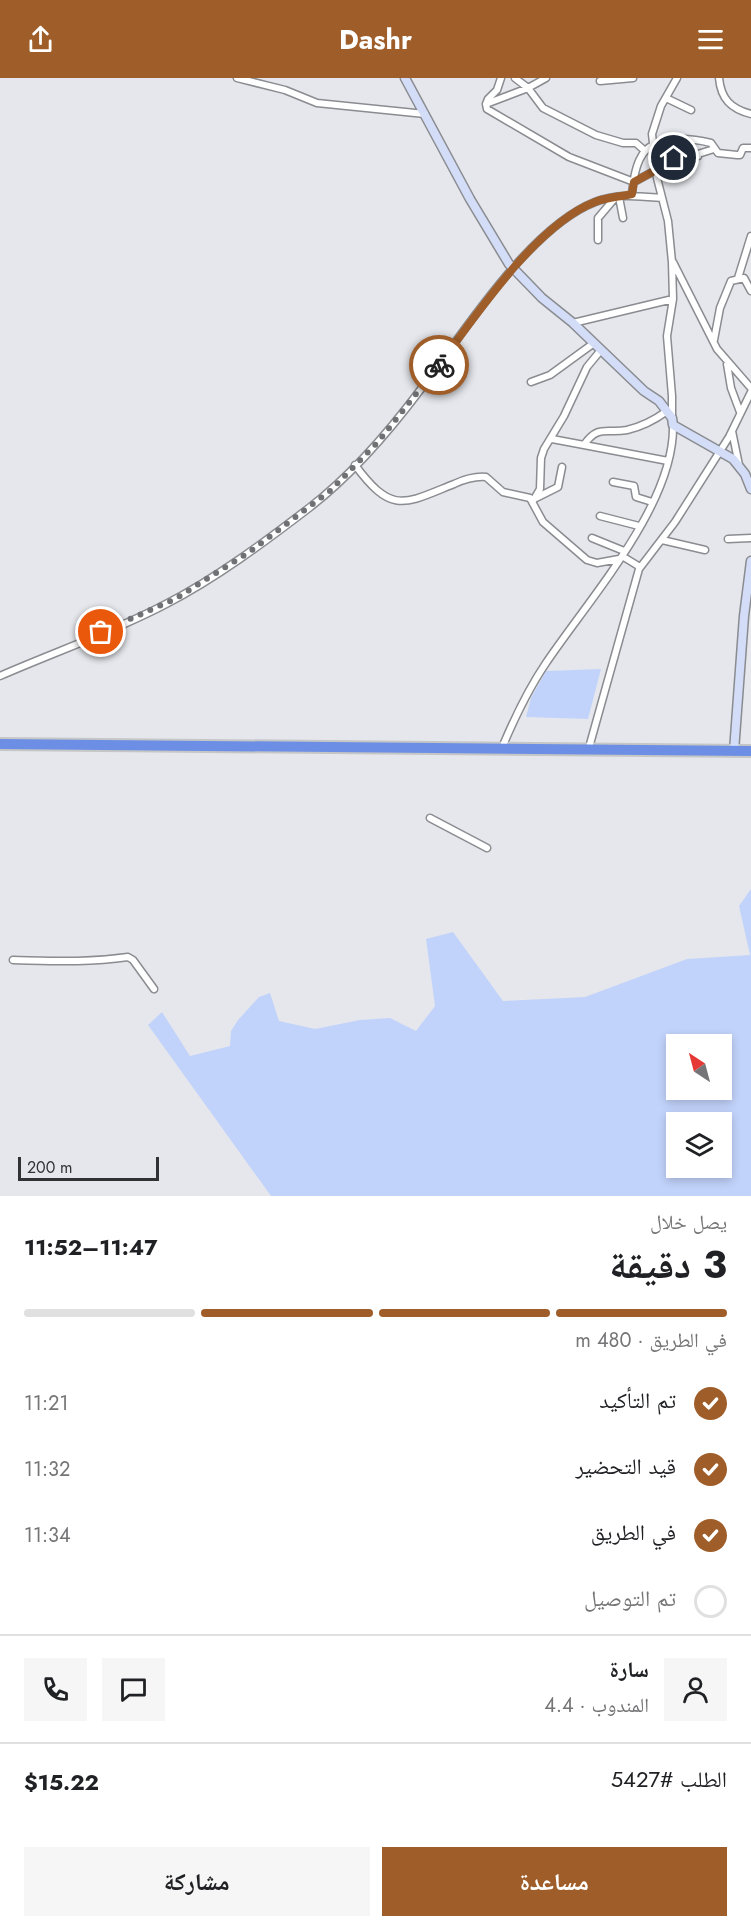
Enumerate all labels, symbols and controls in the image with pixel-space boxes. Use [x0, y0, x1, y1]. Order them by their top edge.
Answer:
text: Dashr [339, 20, 412, 59]
icon: share [24, 23, 57, 56]
icon: menu [694, 23, 727, 56]
pin [648, 132, 699, 183]
icon: home [657, 141, 690, 174]
courier [409, 335, 469, 395]
icon: bike [423, 349, 456, 382]
pin [75, 606, 126, 657]
icon: bag [84, 615, 117, 648]
north arrow [666, 1034, 732, 1100]
map controls [666, 1034, 732, 1178]
button: layers [666, 1112, 732, 1178]
scale bar [18, 1154, 159, 1182]
text: 200 m [27, 1156, 73, 1179]
text: يصل خلال [650, 1208, 727, 1237]
text: 11:47–11:52 [24, 1231, 157, 1263]
text: 3 دقيقة [609, 1236, 727, 1293]
text: في الطريق · 480 m [575, 1326, 727, 1355]
text: تم التأكيد [599, 1384, 676, 1416]
icon: check [694, 1387, 727, 1420]
text: 11:21 [24, 1389, 68, 1418]
text: قيد التحضير [575, 1450, 676, 1482]
icon: check [694, 1453, 727, 1486]
text: 11:32 [24, 1455, 70, 1484]
text: في الطريق [591, 1516, 676, 1548]
icon: check [694, 1519, 727, 1552]
text: 11:34 [24, 1521, 71, 1550]
text: تم التوصيل [584, 1582, 676, 1614]
text: سارة [610, 1653, 649, 1685]
button: phone [24, 1658, 87, 1721]
button: chat [102, 1658, 165, 1721]
button: person [664, 1658, 727, 1721]
text: المندوب · 4.4 [544, 1691, 649, 1720]
text: الطلب #5427 [611, 1763, 727, 1795]
text: $15.22 [24, 1766, 99, 1798]
button: مشاركة [24, 1847, 370, 1916]
button: مساعدة [382, 1847, 727, 1916]

